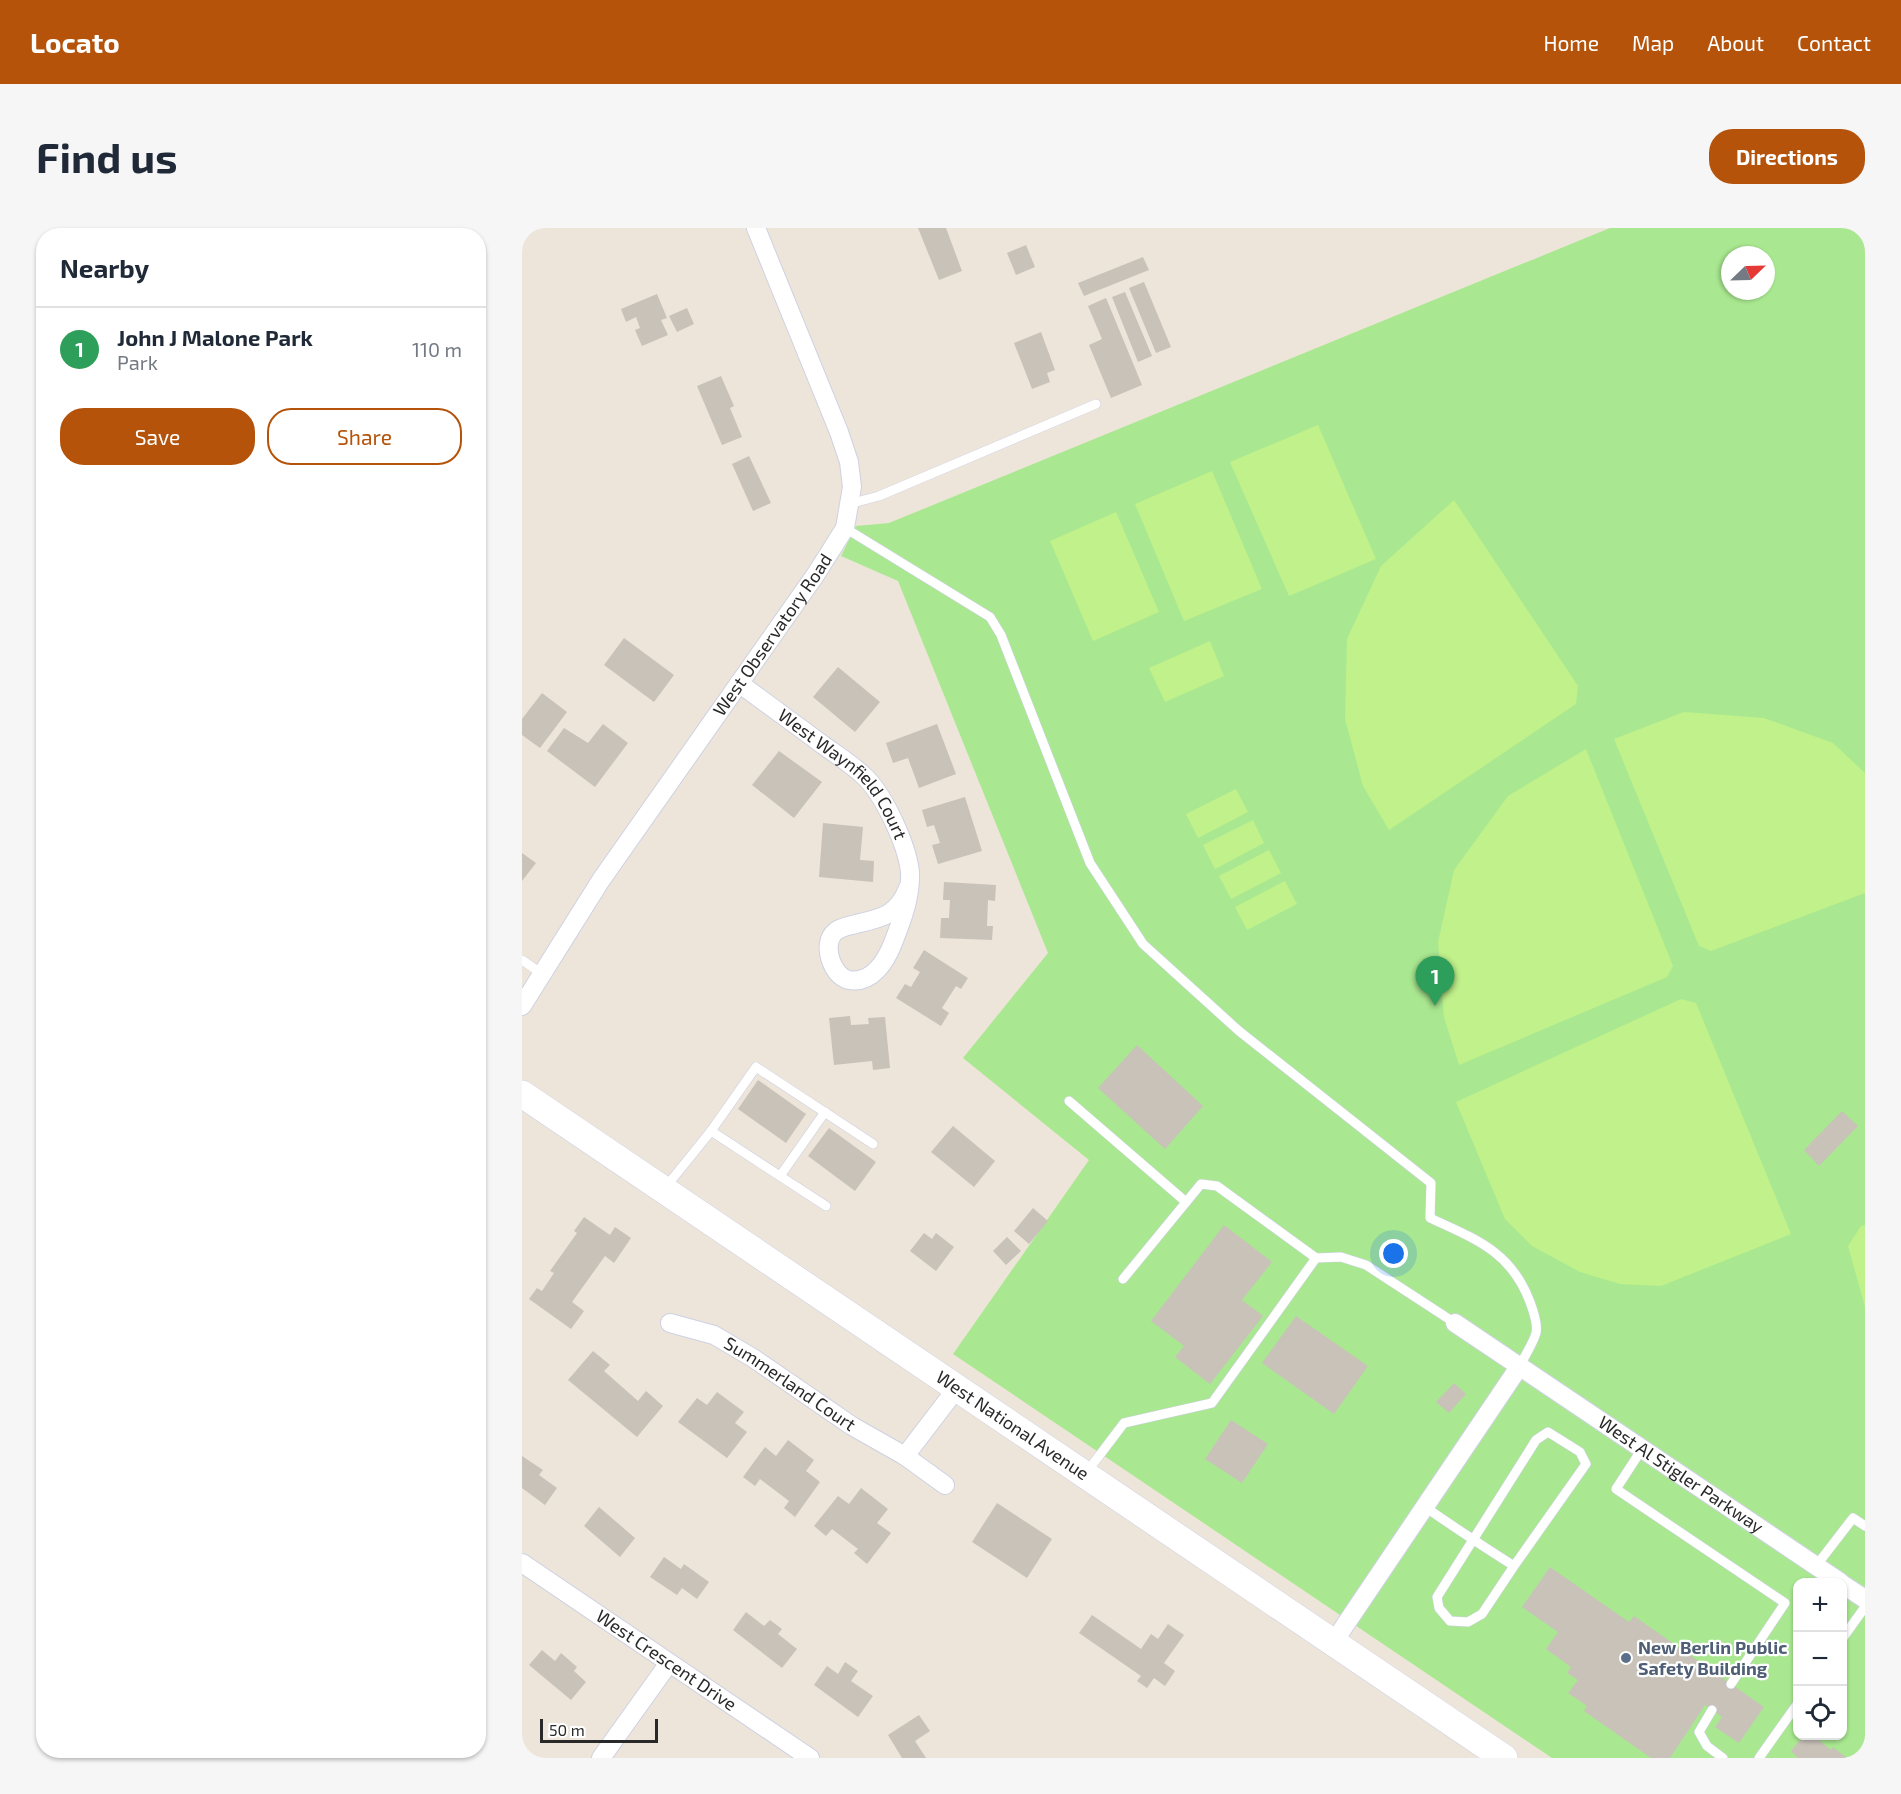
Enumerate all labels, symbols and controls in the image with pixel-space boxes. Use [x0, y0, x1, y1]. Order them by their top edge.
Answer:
text: Locato [30, 25, 120, 59]
text: Home [1543, 30, 1599, 55]
text: Map [1632, 30, 1674, 55]
text: About [1707, 30, 1764, 55]
text: Contact [1797, 30, 1871, 55]
button: Directions [1709, 129, 1865, 184]
text: Find us [36, 131, 178, 181]
north arrow [1721, 246, 1775, 300]
text: Nearby [60, 252, 149, 283]
text: John J Malone Park [117, 324, 313, 350]
text: 1 [75, 337, 84, 361]
text: 110 m [412, 337, 462, 361]
text: Park [117, 350, 158, 374]
button: Save [60, 408, 255, 465]
button: Share [267, 408, 462, 465]
street label: West Observatory Road [708, 549, 836, 720]
street label: West Waynfield Court [774, 704, 912, 842]
pin: 1 [1416, 956, 1454, 1006]
your location [1379, 1239, 1408, 1268]
street label: Summerland Court [721, 1332, 860, 1435]
street label: West National Avenue [932, 1365, 1094, 1484]
street label: West Al Stigler Parkway [1594, 1411, 1768, 1538]
map controls [1793, 1578, 1847, 1740]
button: + [1793, 1578, 1847, 1632]
street label: West Crescent Drive [592, 1604, 741, 1715]
button: − [1793, 1632, 1847, 1686]
place label: New Berlin Public Safety Building [1638, 1636, 1787, 1679]
marker: New Berlin Public Safety Building [1619, 1651, 1633, 1665]
button: locate [1793, 1686, 1847, 1740]
scale bar [540, 1716, 658, 1744]
text: 50 m [549, 1720, 585, 1739]

